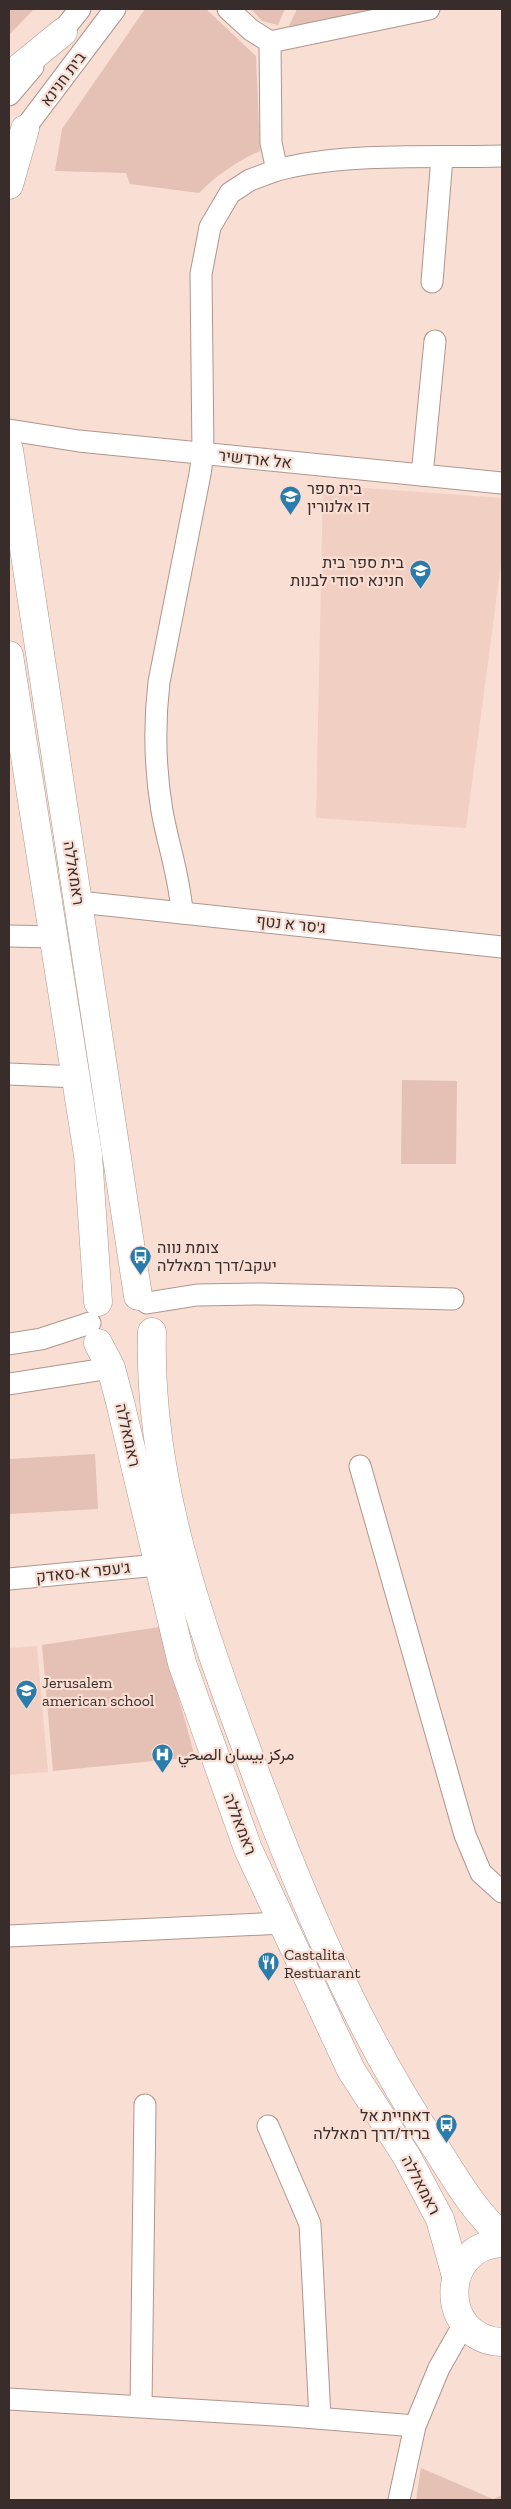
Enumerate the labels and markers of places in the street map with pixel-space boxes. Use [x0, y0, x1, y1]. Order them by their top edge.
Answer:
place label: בית ספר דו אלנורין [307, 479, 370, 516]
school or university icon: בית ספר דו אלנורין [279, 485, 303, 516]
place label: בית ספר בית חנינא יסודי לבנות [290, 553, 405, 590]
school or university icon: בית ספר בית חנינא יסודי לבנות [408, 559, 432, 590]
place label: צומת נווה יעקב/דרך רמאללה [157, 1238, 277, 1275]
bus stop icon: צומת נווה יעקב/דרך רמאללה [129, 1244, 153, 1275]
place label: Jerusalem american school [42, 1673, 154, 1710]
school or university icon: Jerusalem american school [14, 1679, 38, 1710]
hospital icon: مركز بيسان الصحي [150, 1742, 174, 1773]
place label: مركز بيسان الصحي [178, 1745, 294, 1768]
place label: Castalita Restuarant [284, 1945, 360, 1982]
restaurant icon: Castalita Restuarant [256, 1951, 280, 1982]
place label: דאחיית אל בריד/דרך רמאללה [313, 2106, 431, 2143]
bus stop icon: דאחיית אל בריד/דרך רמאללה [434, 2112, 458, 2143]

